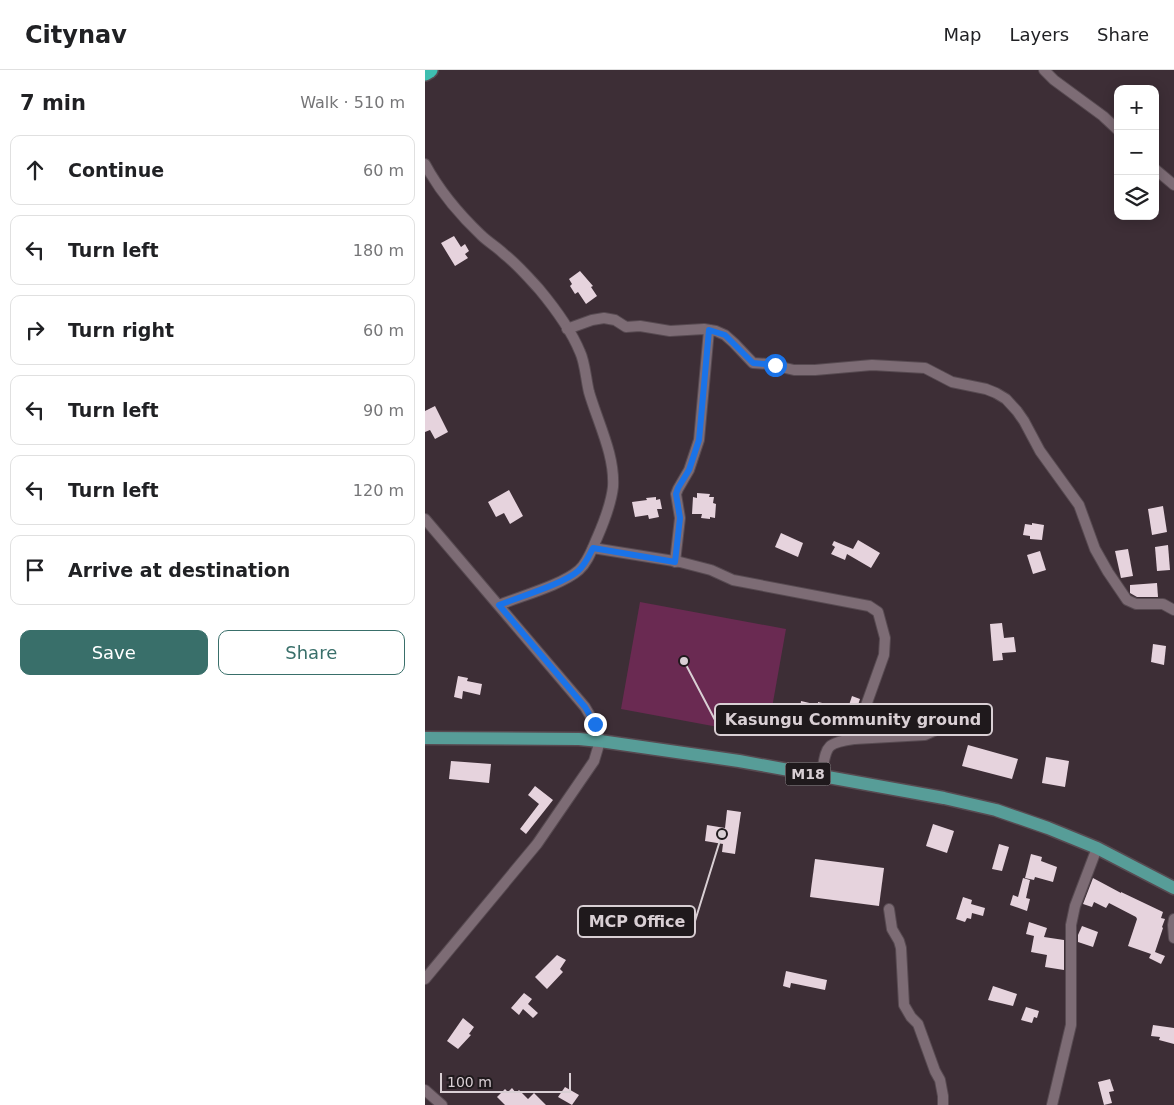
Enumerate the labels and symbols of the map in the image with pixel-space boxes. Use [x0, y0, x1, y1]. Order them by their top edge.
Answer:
route start [764, 354, 787, 377]
callout: Kasungu Community ground [715, 704, 992, 735]
text: Kasungu Community ground [725, 710, 981, 729]
route end [584, 713, 607, 736]
road number: M18 [785, 762, 831, 786]
callout: MCP Office [578, 906, 695, 937]
text: MCP Office [589, 912, 686, 931]
scale bar [440, 1070, 571, 1093]

